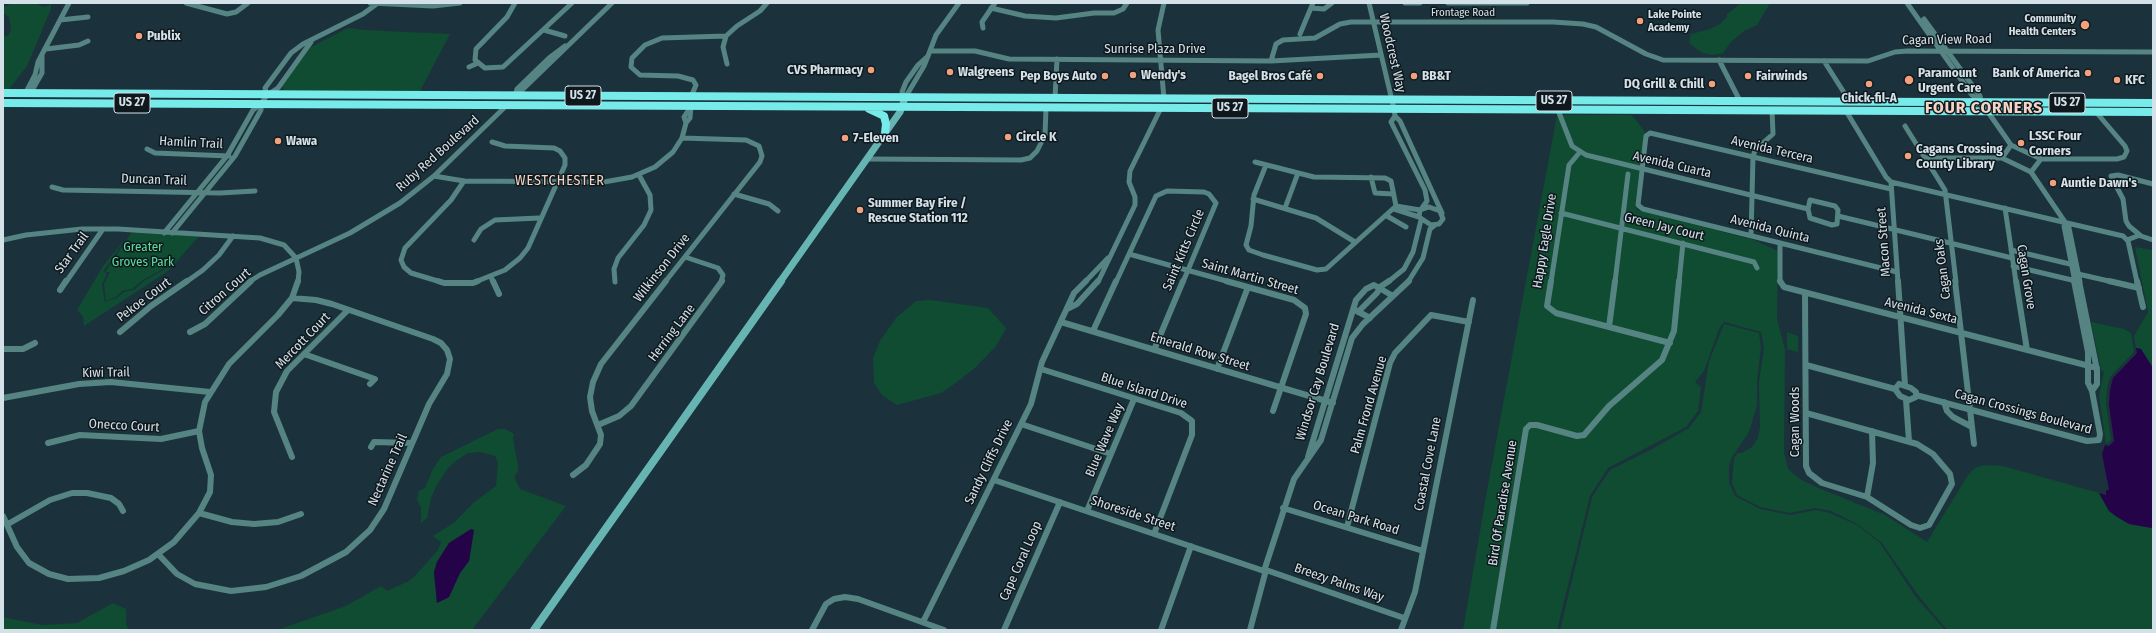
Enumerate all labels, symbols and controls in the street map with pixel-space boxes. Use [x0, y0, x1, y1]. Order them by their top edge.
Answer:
street label: Frontage Road [1431, 6, 1495, 20]
place label: Lake Pointe Academy [1648, 8, 1701, 34]
street label: Woodcrest Way [1375, 12, 1409, 94]
place label: Community Health Centers [2009, 12, 2076, 38]
marker: Lake Pointe Academy [1635, 16, 1645, 26]
marker: Community Health Centers [2079, 19, 2091, 31]
place label: Publix [147, 28, 181, 44]
marker: Publix [134, 31, 144, 41]
street label: Cagan View Road [1902, 31, 1992, 49]
street label: Sunrise Plaza Drive [1104, 41, 1206, 57]
place label: CVS Pharmacy [787, 62, 863, 78]
place label: Walgreens [958, 64, 1014, 80]
marker: CVS Pharmacy [866, 65, 876, 75]
place label: Paramount Urgent Care [1918, 65, 1981, 96]
place label: Bank of America [1993, 65, 2080, 81]
marker: Walgreens [945, 67, 955, 77]
place label: Wendy's [1141, 67, 1186, 83]
place label: Pep Boys Auto [1020, 68, 1097, 84]
place label: Bagel Bros Café [1229, 68, 1312, 84]
place label: BB&T [1422, 68, 1451, 84]
place label: Fairwinds [1756, 68, 1807, 84]
marker: Bank of America [2083, 68, 2093, 78]
marker: Wendy's [1128, 70, 1138, 80]
marker: Pep Boys Auto [1100, 71, 1110, 81]
marker: Bagel Bros Café [1315, 71, 1325, 81]
marker: BB&T [1409, 71, 1419, 81]
marker: Fairwinds [1743, 71, 1753, 81]
place label: KFC [2125, 72, 2145, 88]
marker: Paramount Urgent Care [1903, 74, 1915, 86]
marker: KFC [2112, 75, 2122, 85]
place label: DQ Grill & Chill [1624, 76, 1704, 92]
marker: DQ Grill & Chill [1707, 79, 1717, 89]
marker: Chick-fil-A [1864, 79, 1874, 89]
road number: US 27 [565, 86, 601, 106]
place label: Chick-fil-A [1841, 90, 1897, 106]
road number: US 27 [1536, 91, 1572, 111]
road number: US 27 [114, 93, 150, 113]
road number: US 27 [2049, 93, 2085, 113]
road number: US 27 [1212, 98, 1248, 118]
district label: FOUR CORNERS [1925, 98, 2043, 118]
street label: Ruby Red Boulevard [393, 113, 483, 195]
place label: LSSC Four Corners [2029, 128, 2081, 159]
place label: Circle K [1016, 129, 1057, 145]
place label: 7-Eleven [853, 130, 899, 146]
marker: Circle K [1003, 132, 1013, 142]
place label: Wawa [286, 133, 317, 149]
marker: 7-Eleven [840, 133, 850, 143]
street label: Avenida Tercera [1729, 133, 1815, 167]
street label: Hamlin Trail [159, 134, 223, 152]
marker: Wawa [273, 136, 283, 146]
marker: LSSC Four Corners [2016, 138, 2026, 148]
place label: Cagans Crossing County Library [1916, 141, 2003, 172]
street label: Avenida Cuarta [1631, 148, 1713, 182]
marker: Cagans Crossing County Library [1903, 151, 1913, 161]
street label: Duncan Trail [121, 171, 187, 189]
district label: WESTCHESTER [515, 173, 605, 189]
place label: Auntie Dawn's [2061, 175, 2137, 191]
marker: Auntie Dawn's [2048, 178, 2058, 188]
street label: Happy Eagle Drive [1530, 193, 1560, 289]
place label: Summer Bay Fire / Rescue Station 112 [868, 195, 968, 226]
marker: Summer Bay Fire / Rescue Station 112 [855, 205, 865, 215]
street label: Saint Kitts Circle [1160, 207, 1208, 293]
street label: Macon Street [1874, 207, 1894, 277]
street label: Green Jay Court [1622, 210, 1706, 244]
street label: Avenida Quinta [1729, 212, 1811, 246]
street label: Star Trail [52, 229, 92, 277]
street label: Wilkinson Drive [630, 231, 694, 305]
street label: Cagan Oaks [1932, 238, 1954, 300]
park label: Greater Groves Park [112, 239, 174, 270]
street label: Cagan Grove [2013, 243, 2039, 311]
street label: Saint Martin Street [1200, 256, 1300, 298]
street label: Citron Court [196, 265, 254, 319]
street label: Pekoe Court [114, 275, 174, 325]
street label: Avenida Sexta [1883, 294, 1959, 328]
street label: Herring Lane [645, 301, 699, 365]
street label: Mercott Court [272, 310, 334, 372]
street label: Windsor Cay Boulevard [1293, 321, 1343, 443]
street label: Emerald Row Street [1148, 329, 1252, 375]
street label: Palm Frond Avenue [1348, 354, 1390, 456]
street label: Kiwi Trail [82, 365, 130, 381]
street label: Blue Island Drive [1099, 370, 1189, 412]
street label: Cagan Crossings Boulevard [1953, 386, 2093, 438]
street label: Cagan Woods [1787, 387, 1803, 457]
street label: Blue Wave Way [1082, 401, 1128, 479]
street label: Onecco Court [88, 416, 160, 436]
street label: Coastal Cove Lane [1411, 416, 1445, 512]
street label: Sandy Cliffs Drive [962, 417, 1016, 507]
street label: Nectarine Trail [365, 431, 411, 509]
street label: Bird Of Paradise Avenue [1485, 439, 1521, 567]
street label: Shoreside Street [1089, 493, 1177, 535]
street label: Ocean Park Road [1311, 498, 1401, 538]
street label: Cape Coral Loop [997, 519, 1045, 603]
street label: Breezy Palms Way [1292, 560, 1386, 606]

